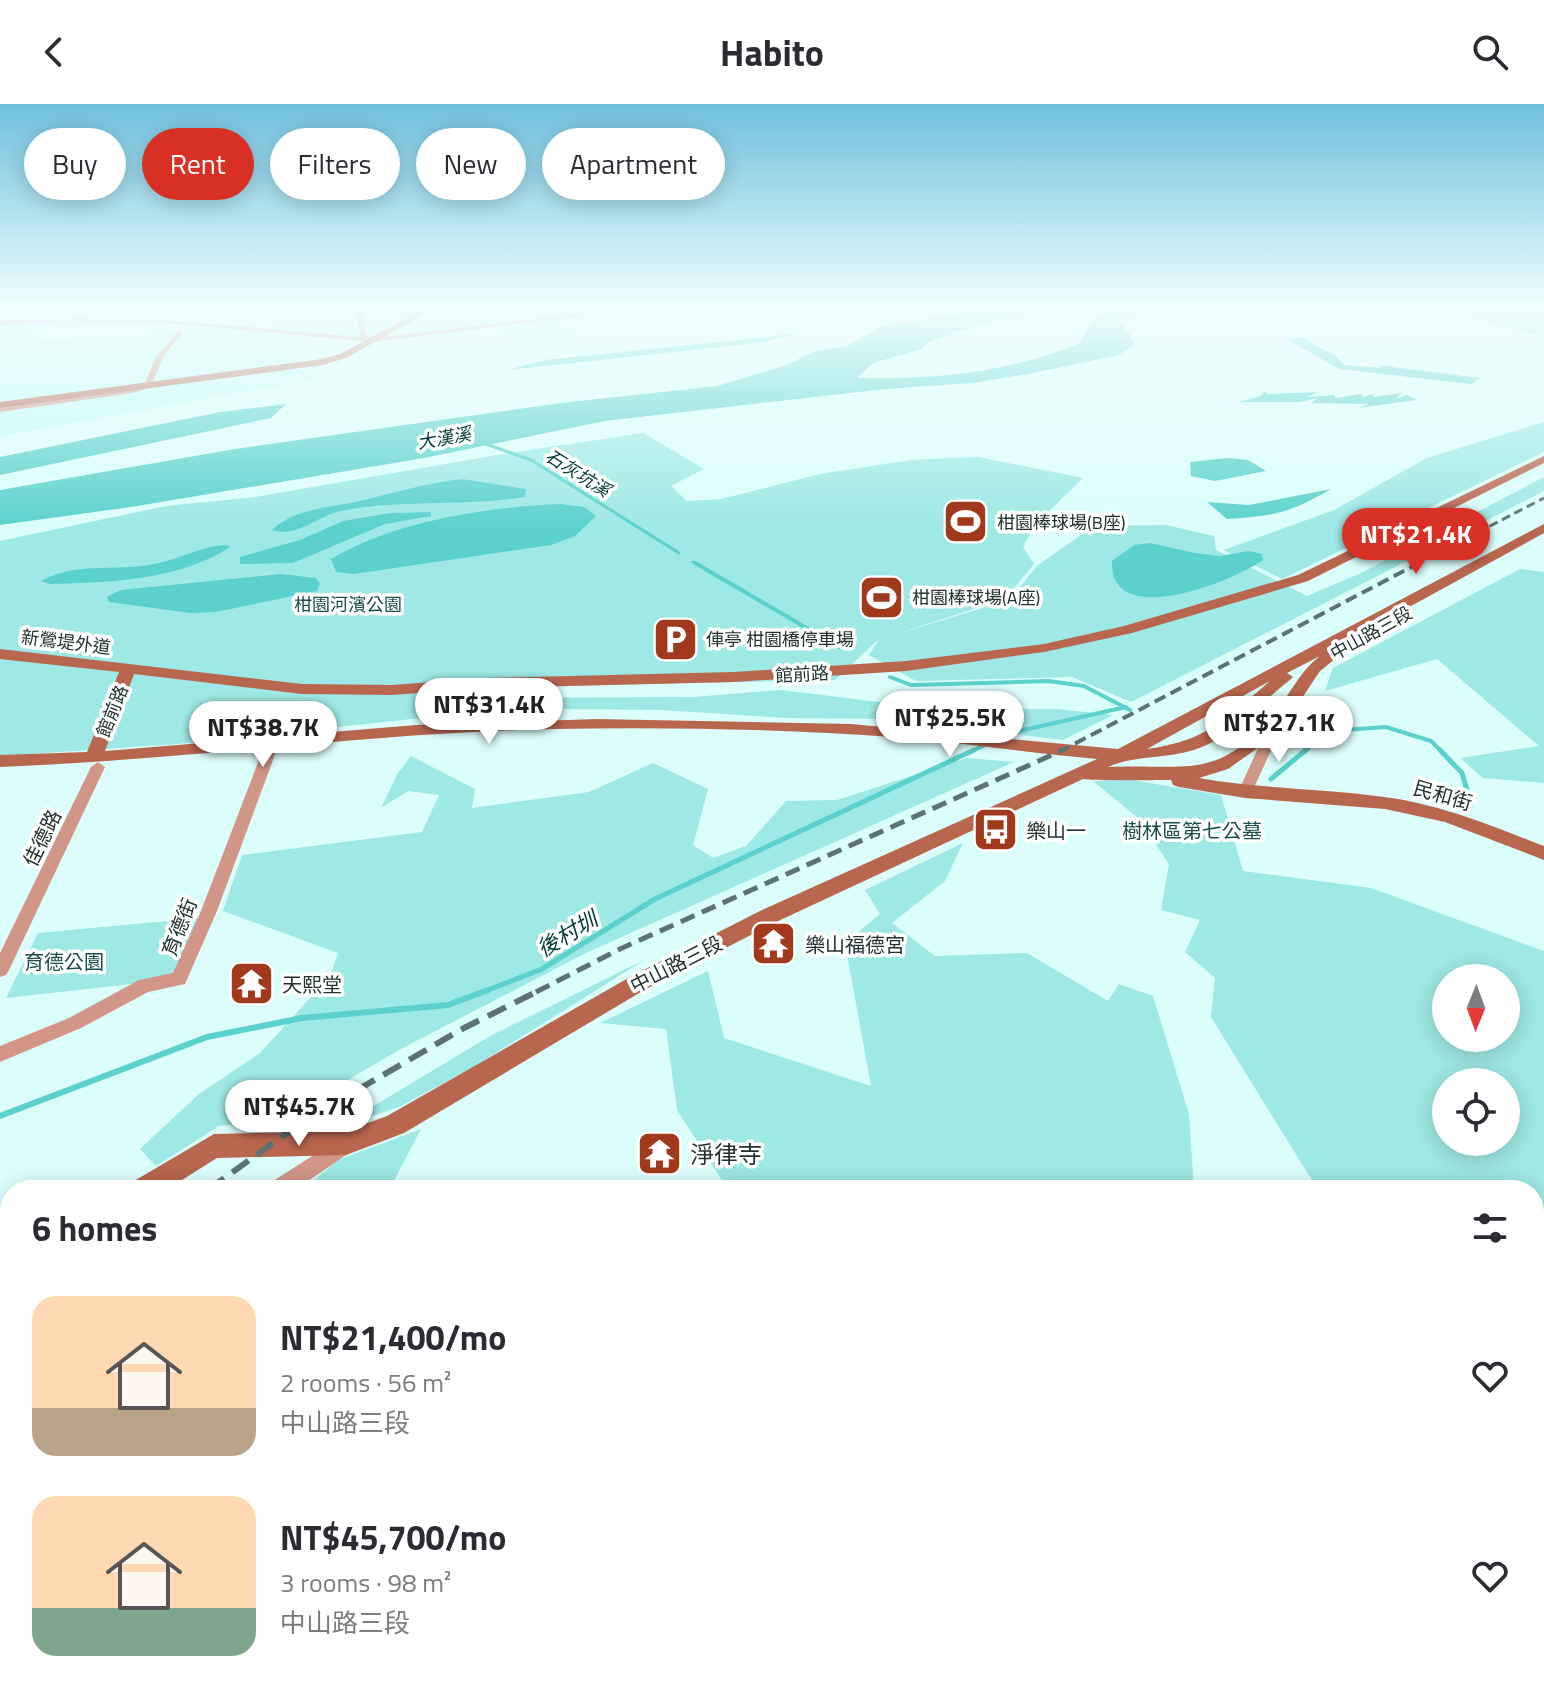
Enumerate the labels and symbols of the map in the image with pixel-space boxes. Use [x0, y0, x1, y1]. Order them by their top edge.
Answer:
water label: 大漢溪 [415, 419, 476, 456]
water label: 石灰坑溪 [540, 442, 618, 505]
sports icon: 柑園棒球場(B座) [942, 498, 990, 546]
pin: NT$21.4K [1333, 508, 1499, 576]
place label: 柑園棒球場(B座) [997, 509, 1126, 536]
sports icon: 柑園棒球場(A座) [857, 573, 905, 621]
place label: 柑園棒球場(A座) [912, 584, 1040, 611]
park label: 柑園河濱公園 [294, 591, 402, 618]
street label: 中山路三段 [1325, 599, 1417, 667]
parking icon: 俥亭 柑園橋停車場 [651, 615, 699, 663]
street label: 新鶯堤外道 [20, 623, 112, 661]
place label: 俥亭 柑園橋停車場 [706, 626, 854, 653]
street label: 館前路 [774, 659, 830, 689]
pin: NT$31.4K [406, 678, 572, 746]
street label: 館前路 [89, 681, 135, 741]
pin: NT$25.5K [867, 691, 1033, 759]
pin: NT$27.1K [1196, 696, 1362, 764]
pin: NT$38.7K [180, 701, 346, 769]
street label: 民和街 [1410, 772, 1476, 818]
street label: 佳德路 [15, 804, 69, 872]
bus stop icon: 樂山一 [971, 806, 1019, 854]
place label: 樂山一 [1026, 815, 1086, 846]
park label: 樹林區第七公墓 [1122, 815, 1262, 846]
street label: 育德街 [153, 893, 205, 961]
water label: 後村圳 [530, 901, 607, 966]
temple icon: 樂山福德宮 [750, 920, 798, 968]
street label: 中山路三段 [624, 927, 728, 1001]
place label: 樂山福德宮 [805, 929, 905, 960]
park label: 育德公園 [24, 946, 104, 977]
temple icon: 天熙堂 [227, 960, 275, 1008]
north arrow [1432, 964, 1520, 1052]
place label: 天熙堂 [282, 969, 342, 1000]
pin: NT$45.7K [216, 1080, 382, 1148]
temple icon: 淨律寺 [635, 1130, 683, 1178]
place label: 淨律寺 [690, 1136, 762, 1172]

